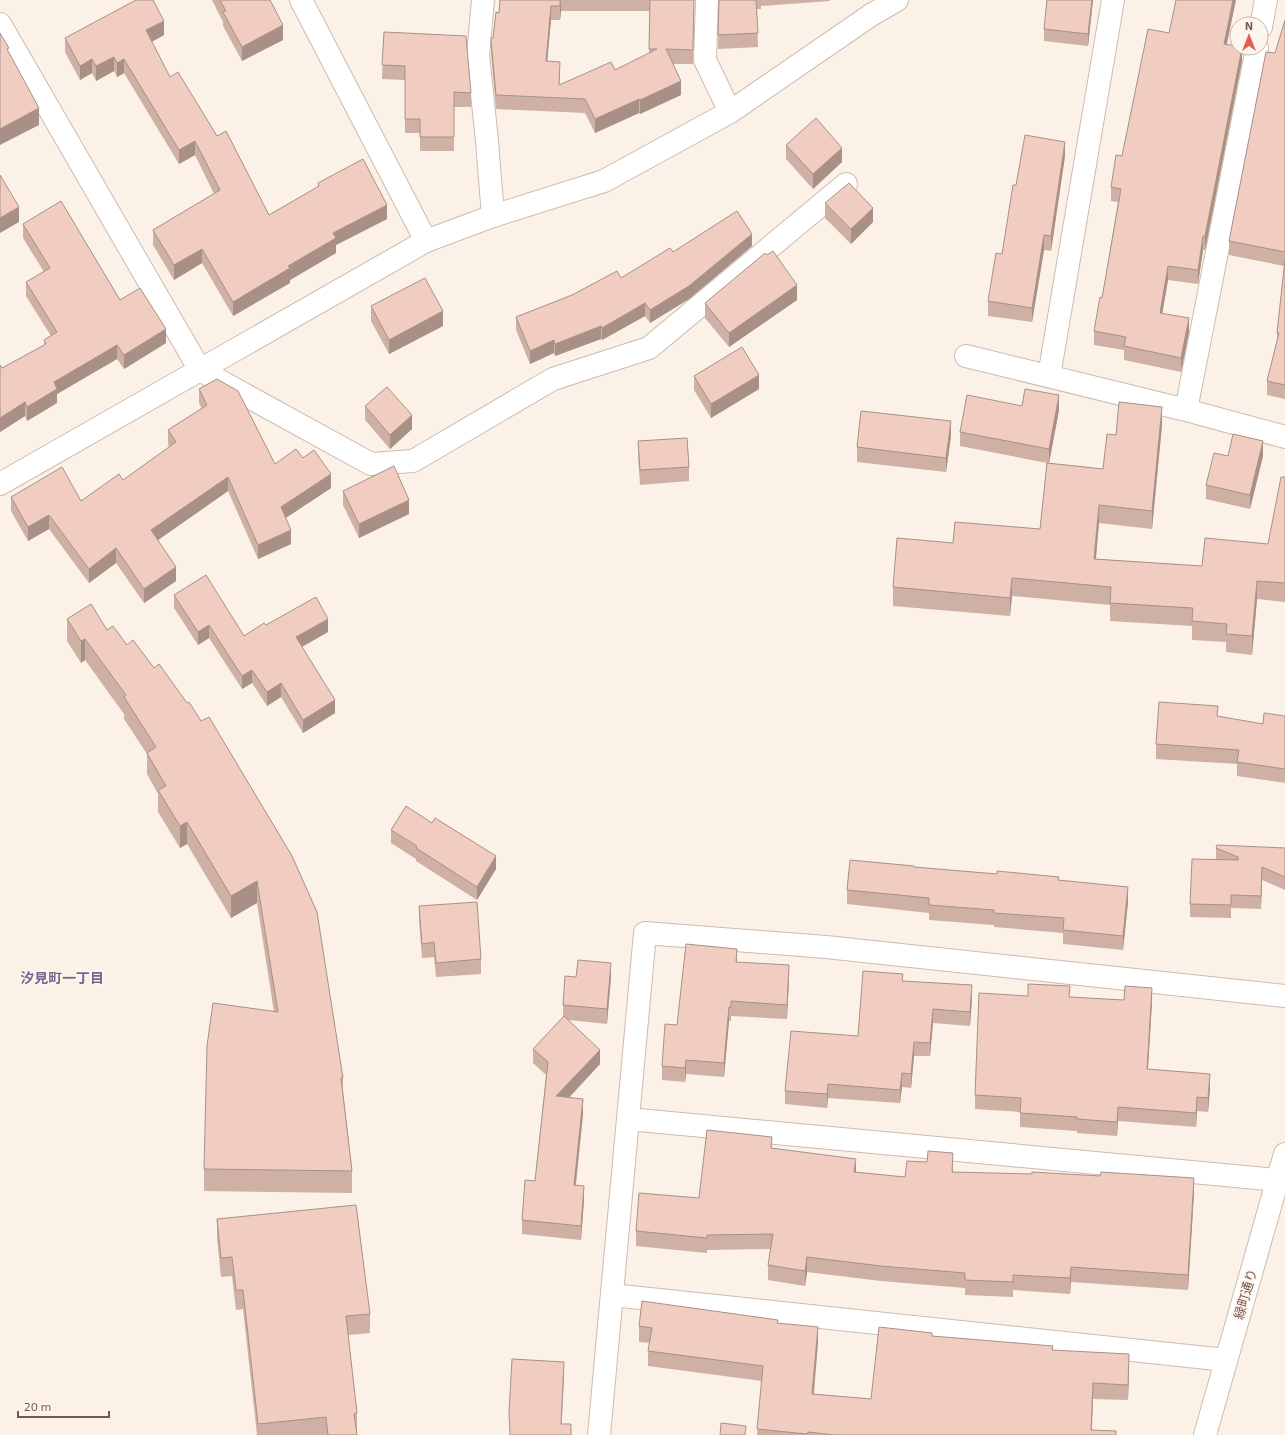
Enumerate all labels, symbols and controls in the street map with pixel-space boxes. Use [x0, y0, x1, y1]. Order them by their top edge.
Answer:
north arrow [1229, 16, 1269, 56]
text: N [1245, 19, 1253, 32]
district label: 汐見町一丁目 [20, 969, 104, 986]
street label: 緑町通り [1230, 1267, 1260, 1321]
scale bar [18, 1393, 109, 1419]
text: 20 m [24, 1399, 51, 1413]

